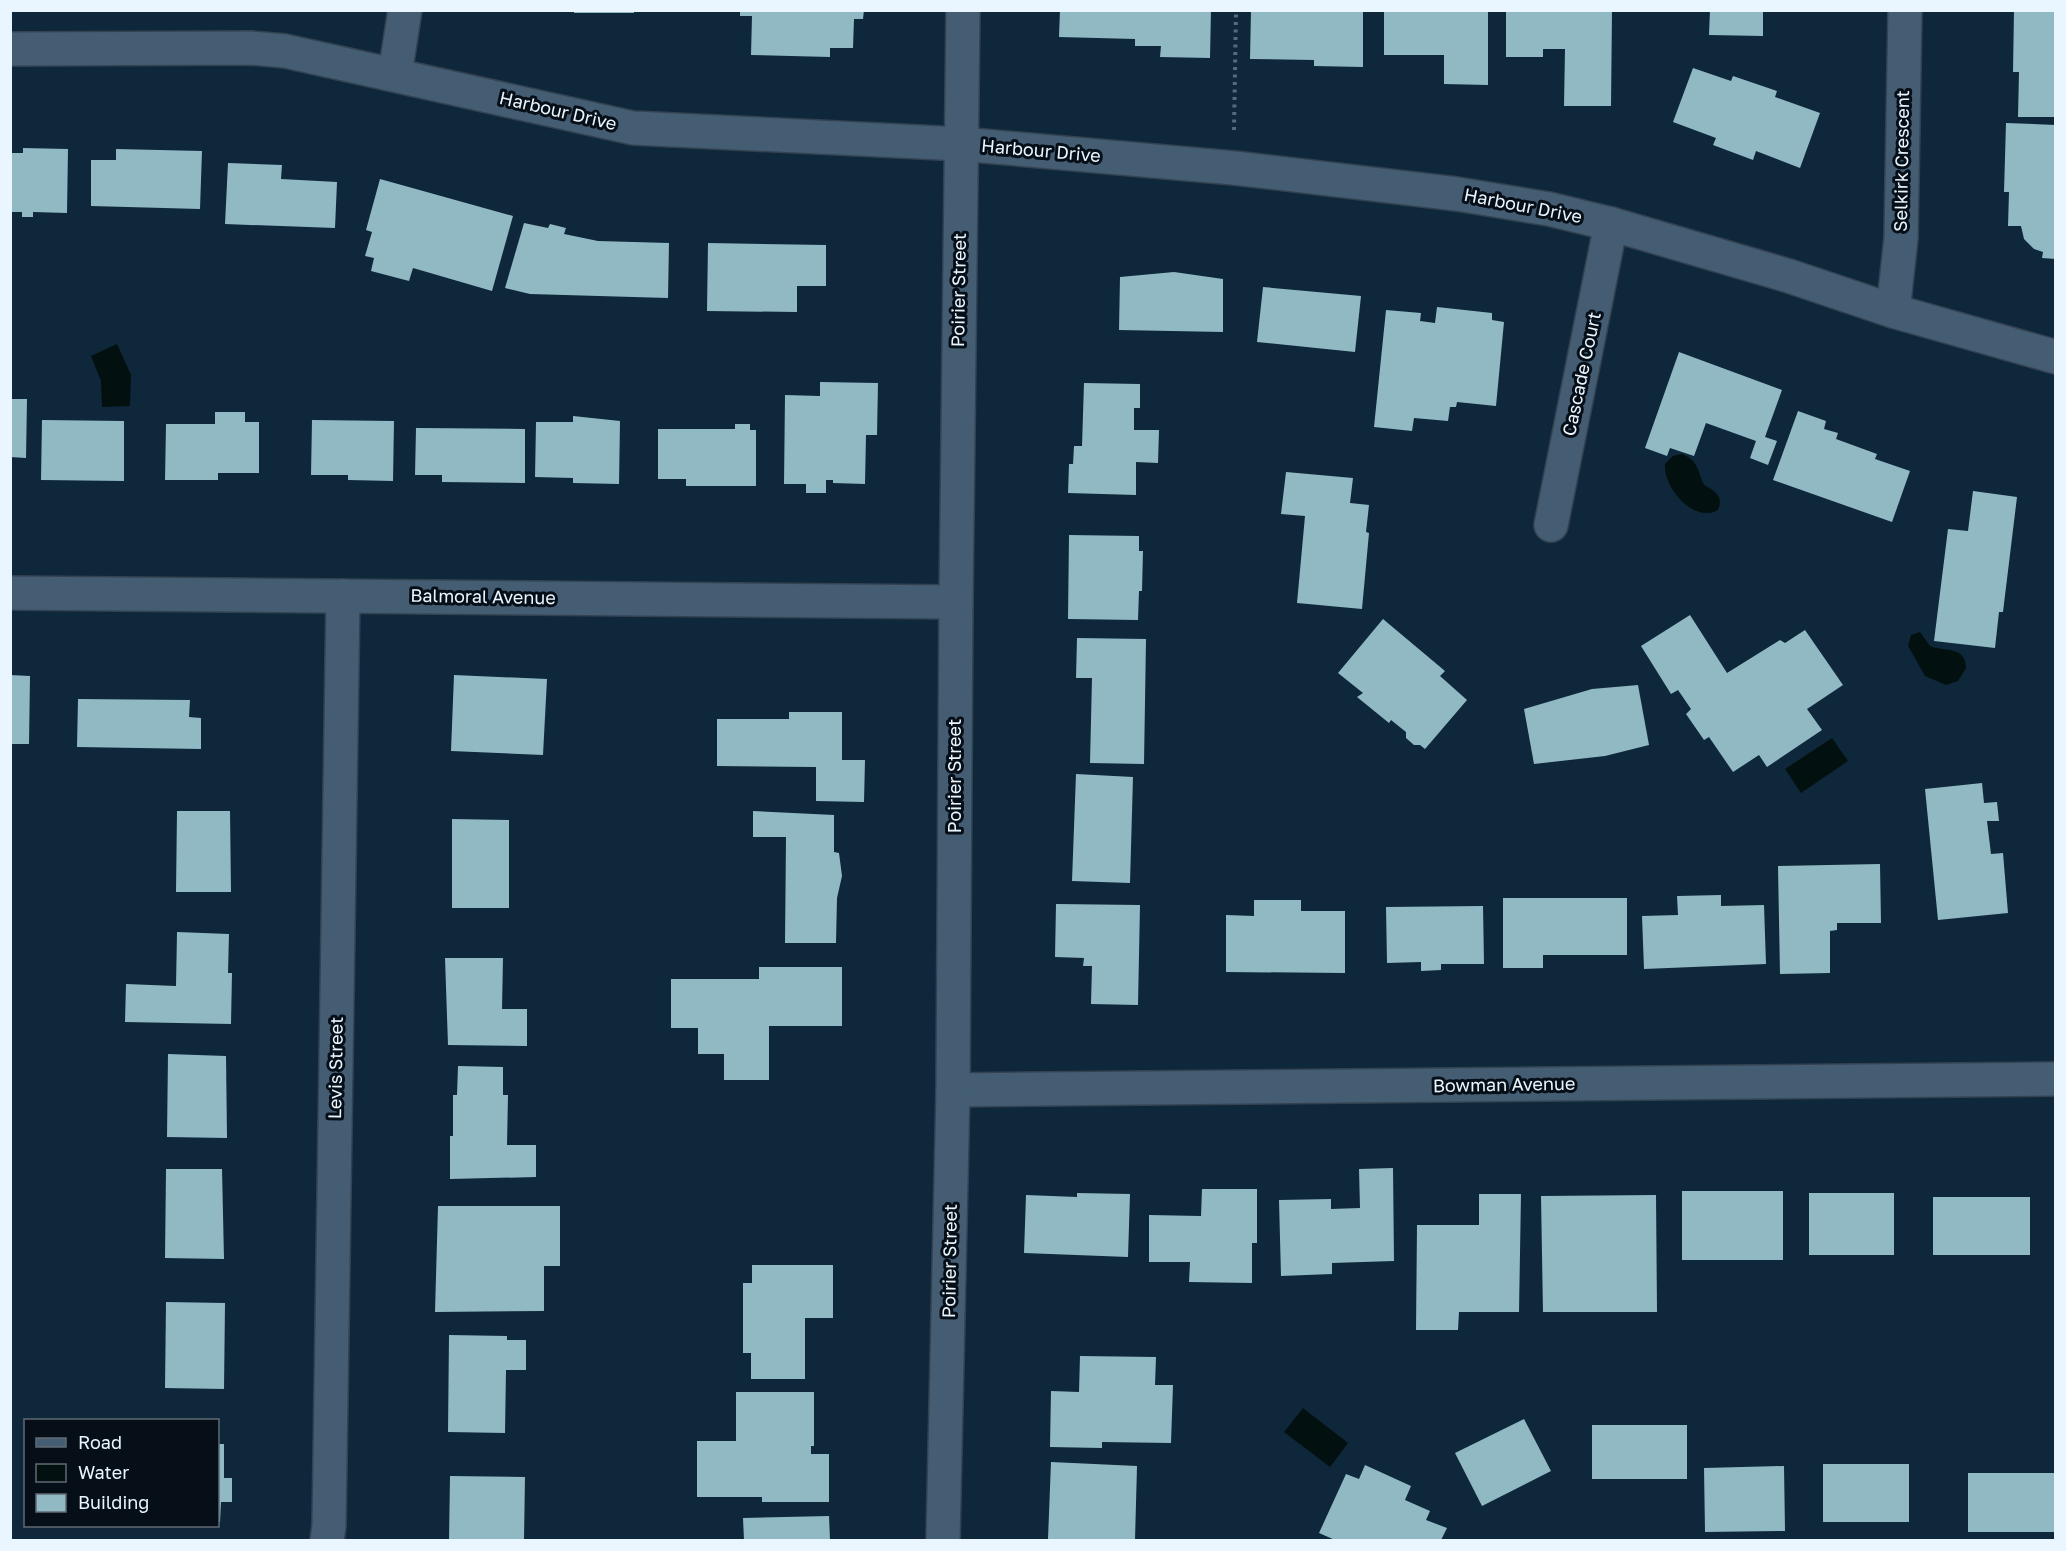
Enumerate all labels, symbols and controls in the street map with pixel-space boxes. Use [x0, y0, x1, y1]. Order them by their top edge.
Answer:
street label: Harbour Drive [497, 86, 619, 134]
street label: Selkirk Crescent [1889, 90, 1913, 232]
street label: Harbour Drive [980, 134, 1102, 166]
street label: Harbour Drive [1462, 183, 1584, 227]
street label: Poirier Street [946, 233, 970, 347]
street label: Cascade Court [1557, 310, 1605, 438]
street label: Balmoral Avenue [410, 584, 556, 608]
street label: Poirier Street [943, 719, 965, 833]
street label: Levis Street [323, 1017, 347, 1119]
street label: Bowman Avenue [1433, 1072, 1575, 1096]
street label: Poirier Street [937, 1204, 961, 1318]
legend [24, 1419, 219, 1527]
text: Road [78, 1431, 122, 1453]
text: Water [78, 1461, 129, 1483]
text: Building [78, 1491, 149, 1513]

